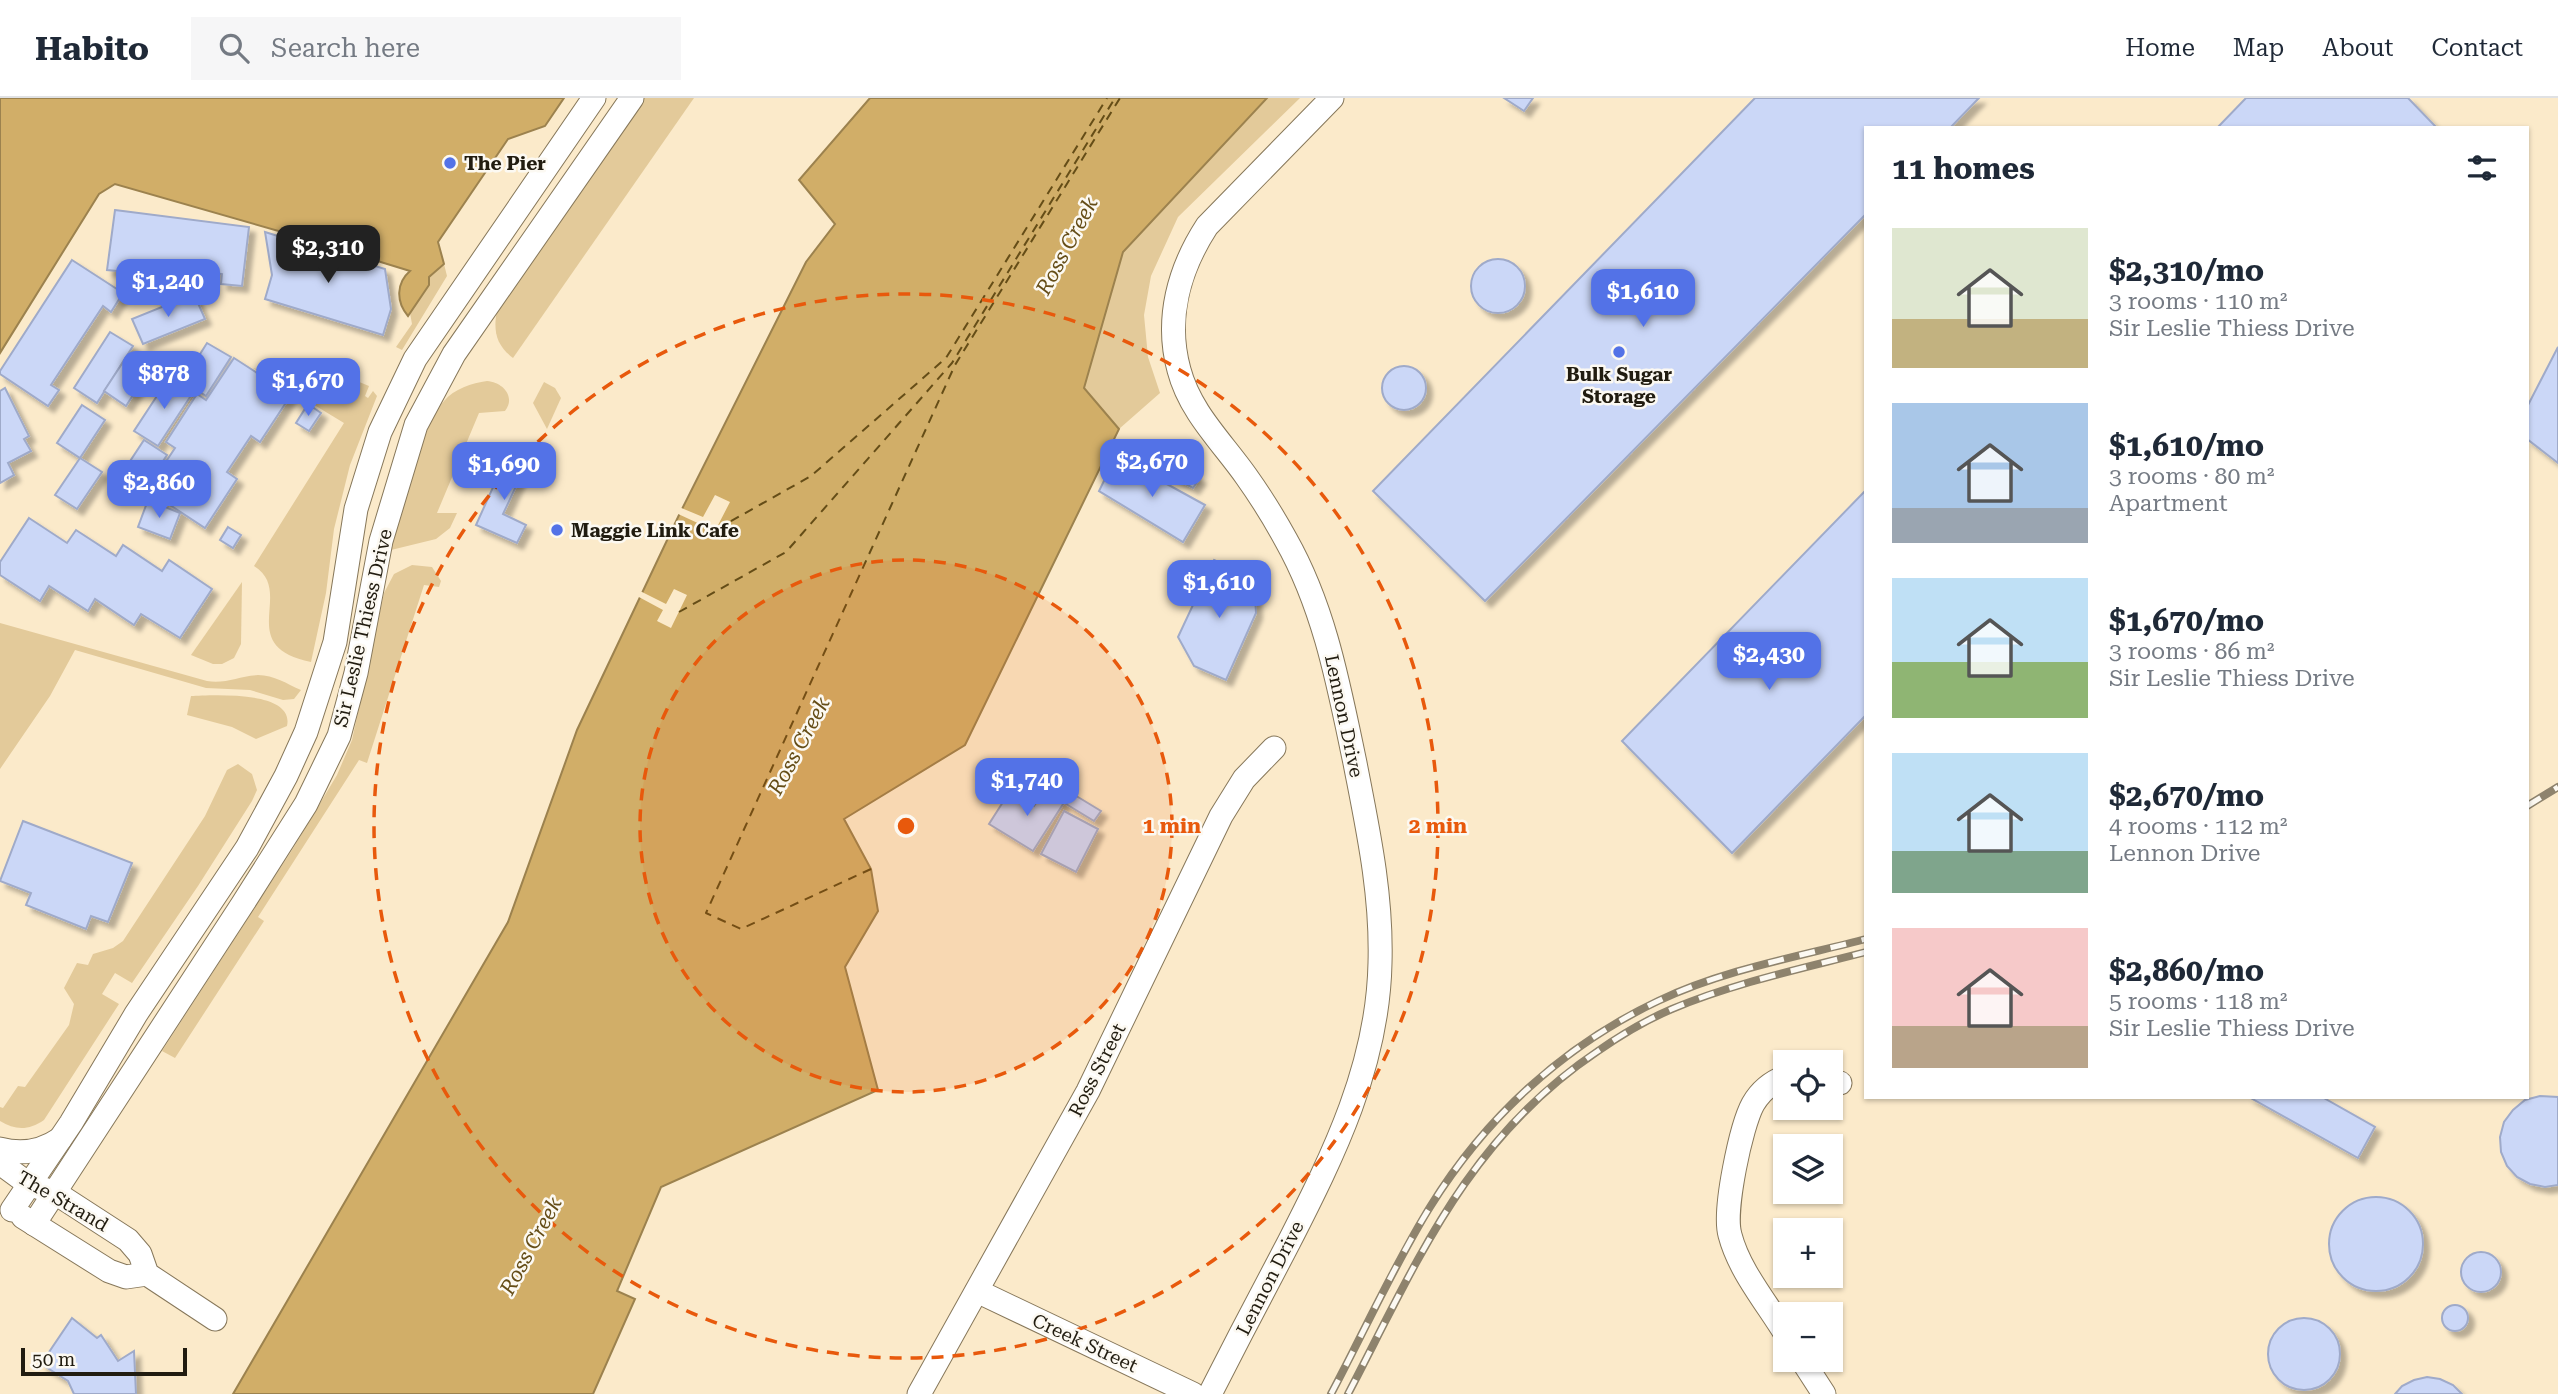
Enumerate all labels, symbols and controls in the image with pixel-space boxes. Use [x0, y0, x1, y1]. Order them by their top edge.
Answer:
search box [191, 17, 681, 80]
text: Habito [35, 29, 149, 68]
icon: search [215, 29, 253, 67]
text: Search here [271, 33, 420, 63]
text: Home [2125, 34, 2195, 62]
text: Map [2233, 34, 2284, 62]
text: About [2322, 34, 2393, 62]
text: Contact [2431, 34, 2523, 62]
icon: filters [2463, 149, 2501, 187]
text: 11 homes [1892, 151, 2035, 186]
place label: The Pier [464, 152, 546, 175]
marker: The Pier [442, 155, 458, 171]
water label: Ross Creek [1031, 193, 1103, 300]
pin: $2,310 [271, 226, 385, 285]
text: $2,310 [292, 234, 364, 261]
text: $2,310/mo [2109, 253, 2264, 288]
icon: home [1948, 256, 2032, 340]
pin: $1,240 [111, 260, 225, 319]
text: $1,240 [132, 268, 204, 295]
pin: $1,610 [1586, 270, 1700, 329]
text: $1,610 [1607, 278, 1679, 305]
text: 3 rooms · 110 m² [2109, 288, 2287, 315]
text: Sir Leslie Thiess Drive [2109, 315, 2355, 342]
marker: Bulk Sugar Storage [1611, 344, 1627, 360]
pin: $878 [123, 352, 205, 411]
pin: $1,670 [251, 358, 365, 418]
text: $878 [138, 360, 190, 387]
place label: Bulk Sugar Storage [1566, 363, 1672, 408]
text: $1,670 [272, 367, 344, 394]
text: $1,610/mo [2109, 428, 2264, 463]
icon: home [1948, 431, 2032, 515]
pin: $2,670 [1095, 440, 1209, 499]
pin: $1,690 [447, 442, 561, 502]
text: $2,670 [1116, 448, 1188, 475]
text: $1,690 [468, 451, 540, 478]
pin: $2,860 [102, 460, 216, 520]
text: 3 rooms · 80 m² [2109, 463, 2275, 490]
text: $2,860 [123, 469, 195, 496]
text: Apartment [2109, 490, 2228, 517]
place label: Maggie Link Cafe [571, 519, 739, 542]
marker: Maggie Link Cafe [549, 522, 565, 538]
street label: Sir Leslie Thiess Drive [329, 527, 397, 729]
pin: $1,610 [1162, 560, 1276, 620]
text: $1,610 [1183, 569, 1255, 596]
text: $1,670/mo [2109, 603, 2264, 638]
icon: home [1948, 606, 2032, 690]
pin: $2,430 [1712, 632, 1826, 692]
text: 3 rooms · 86 m² [2109, 638, 2275, 665]
text: $2,430 [1733, 641, 1805, 668]
street label: Lennon Drive [1320, 652, 1368, 780]
text: Sir Leslie Thiess Drive [2109, 665, 2355, 692]
water label: Ross Creek [763, 693, 835, 800]
pin: $1,740 [970, 758, 1084, 818]
text: $1,740 [991, 767, 1063, 794]
text: $2,670/mo [2109, 778, 2264, 813]
icon: home [1948, 781, 2032, 865]
text: 4 rooms · 112 m² [2109, 813, 2287, 840]
centre of rings [894, 814, 918, 838]
text: 1 min [1143, 814, 1201, 838]
text: 2 min [1409, 814, 1467, 838]
text: Lennon Drive [2109, 840, 2260, 867]
text: $2,860/mo [2109, 953, 2264, 988]
icon: home [1948, 956, 2032, 1040]
text: 5 rooms · 118 m² [2109, 988, 2287, 1015]
text: Sir Leslie Thiess Drive [2109, 1015, 2355, 1042]
street label: Ross Street [1064, 1019, 1130, 1121]
map controls [1773, 1050, 1843, 1372]
button: locate [1773, 1050, 1843, 1120]
button: layers [1773, 1134, 1843, 1204]
street label: The Strand [13, 1166, 113, 1236]
water label: Ross Creek [495, 1193, 567, 1300]
street label: Lennon Drive [1231, 1217, 1309, 1339]
button: + [1773, 1218, 1843, 1288]
button: − [1773, 1302, 1843, 1372]
street label: Creek Street [1029, 1309, 1141, 1377]
scale bar [21, 1345, 187, 1377]
text: 50 m [32, 1348, 75, 1371]

